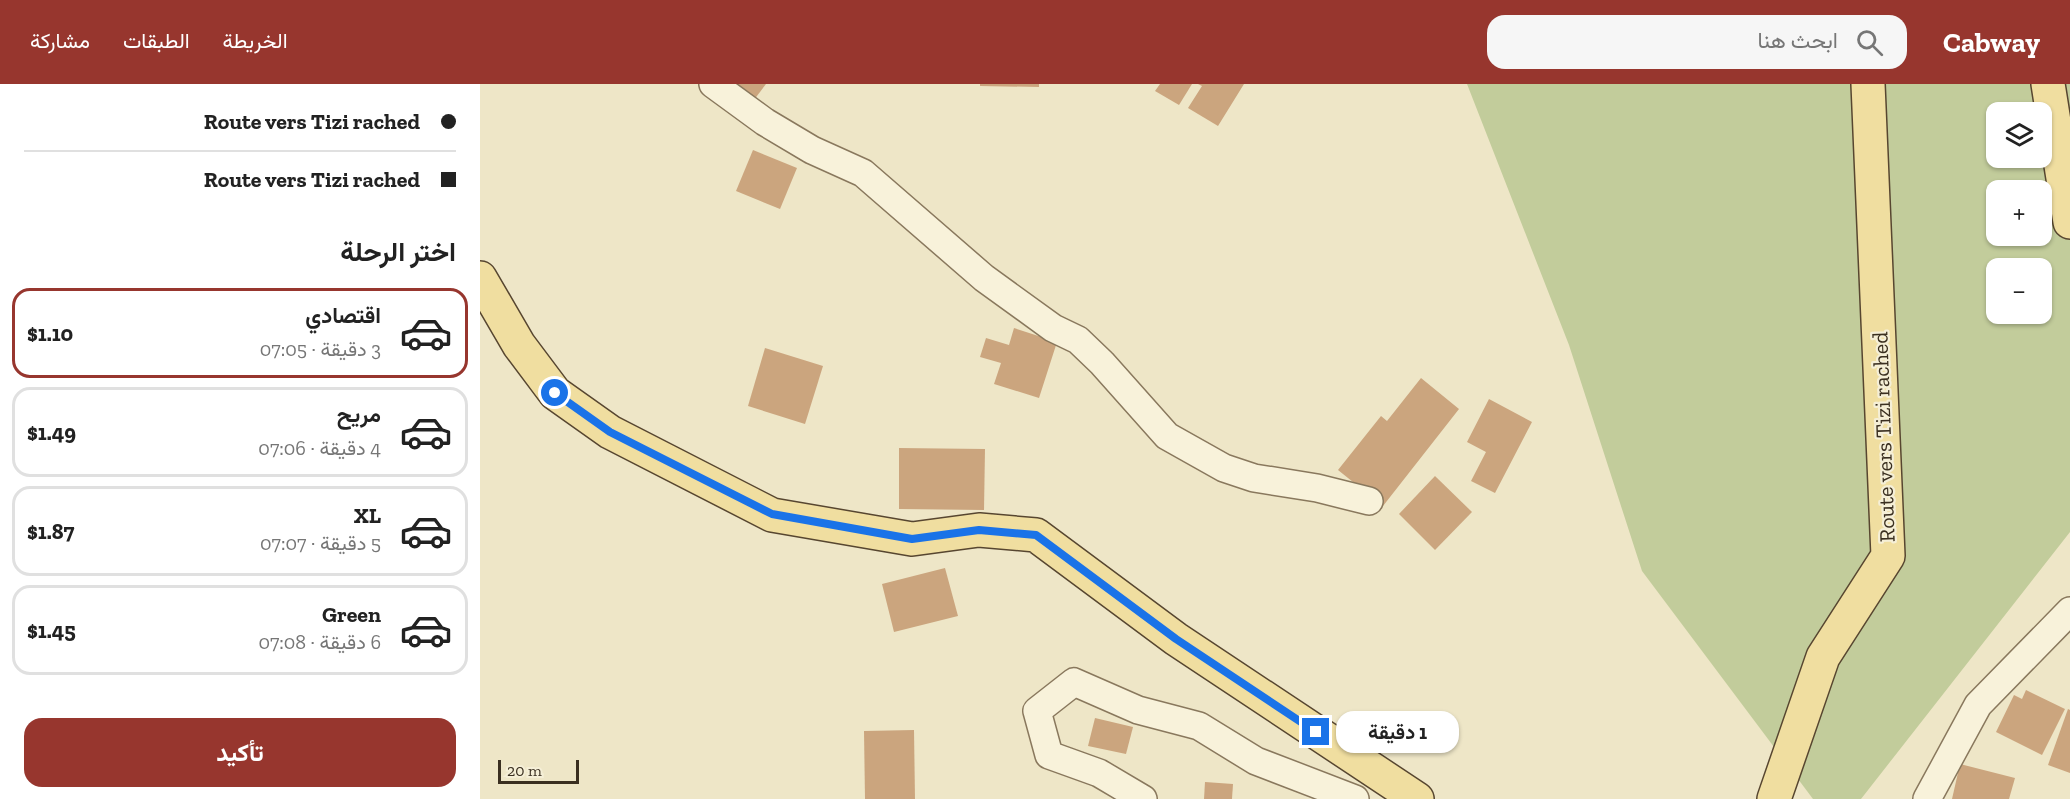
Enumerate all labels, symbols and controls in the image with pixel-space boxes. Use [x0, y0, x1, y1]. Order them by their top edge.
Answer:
search box [1487, 15, 1907, 69]
icon: search [1853, 26, 1886, 59]
text: Cabway [1943, 26, 2040, 59]
text: ابحث هنا [1757, 27, 1838, 54]
text: مشاركة [30, 28, 90, 53]
text: الطبقات [123, 28, 190, 53]
text: الخريطة [223, 28, 288, 53]
map controls [1986, 102, 2052, 324]
button: layers [1986, 102, 2052, 168]
text: Route vers Tizi rached [204, 108, 420, 135]
text: Route vers Tizi rached [204, 166, 420, 193]
button: + [1986, 180, 2052, 246]
text: اختر الرحلة [340, 236, 456, 268]
button: − [1986, 258, 2052, 324]
text: اقتصادي [305, 302, 381, 329]
icon: car [399, 306, 453, 360]
text: $1.10 [27, 320, 73, 347]
street label: Route vers Tizi rached [1866, 331, 1901, 543]
text: 3 دقيقة · 07:05 [260, 337, 381, 361]
route start [541, 379, 568, 406]
text: مريح [337, 401, 381, 428]
icon: car [399, 405, 453, 459]
text: $1.49 [27, 419, 76, 446]
text: 4 دقيقة · 07:06 [258, 436, 381, 460]
text: XL [354, 502, 381, 529]
icon: car [399, 504, 453, 558]
text: $1.87 [27, 518, 74, 545]
text: 5 دقيقة · 07:07 [260, 531, 381, 555]
text: Green [322, 601, 381, 628]
icon: car [399, 603, 453, 657]
text: $1.45 [27, 617, 76, 644]
text: 6 دقيقة · 07:08 [258, 630, 381, 654]
callout: 1 دقيقة [1337, 711, 1460, 753]
button: تأكيد [24, 718, 456, 787]
route end [1302, 718, 1329, 745]
text: 1 دقيقة [1368, 720, 1427, 744]
scale bar [498, 757, 579, 784]
text: 20 m [507, 761, 542, 780]

